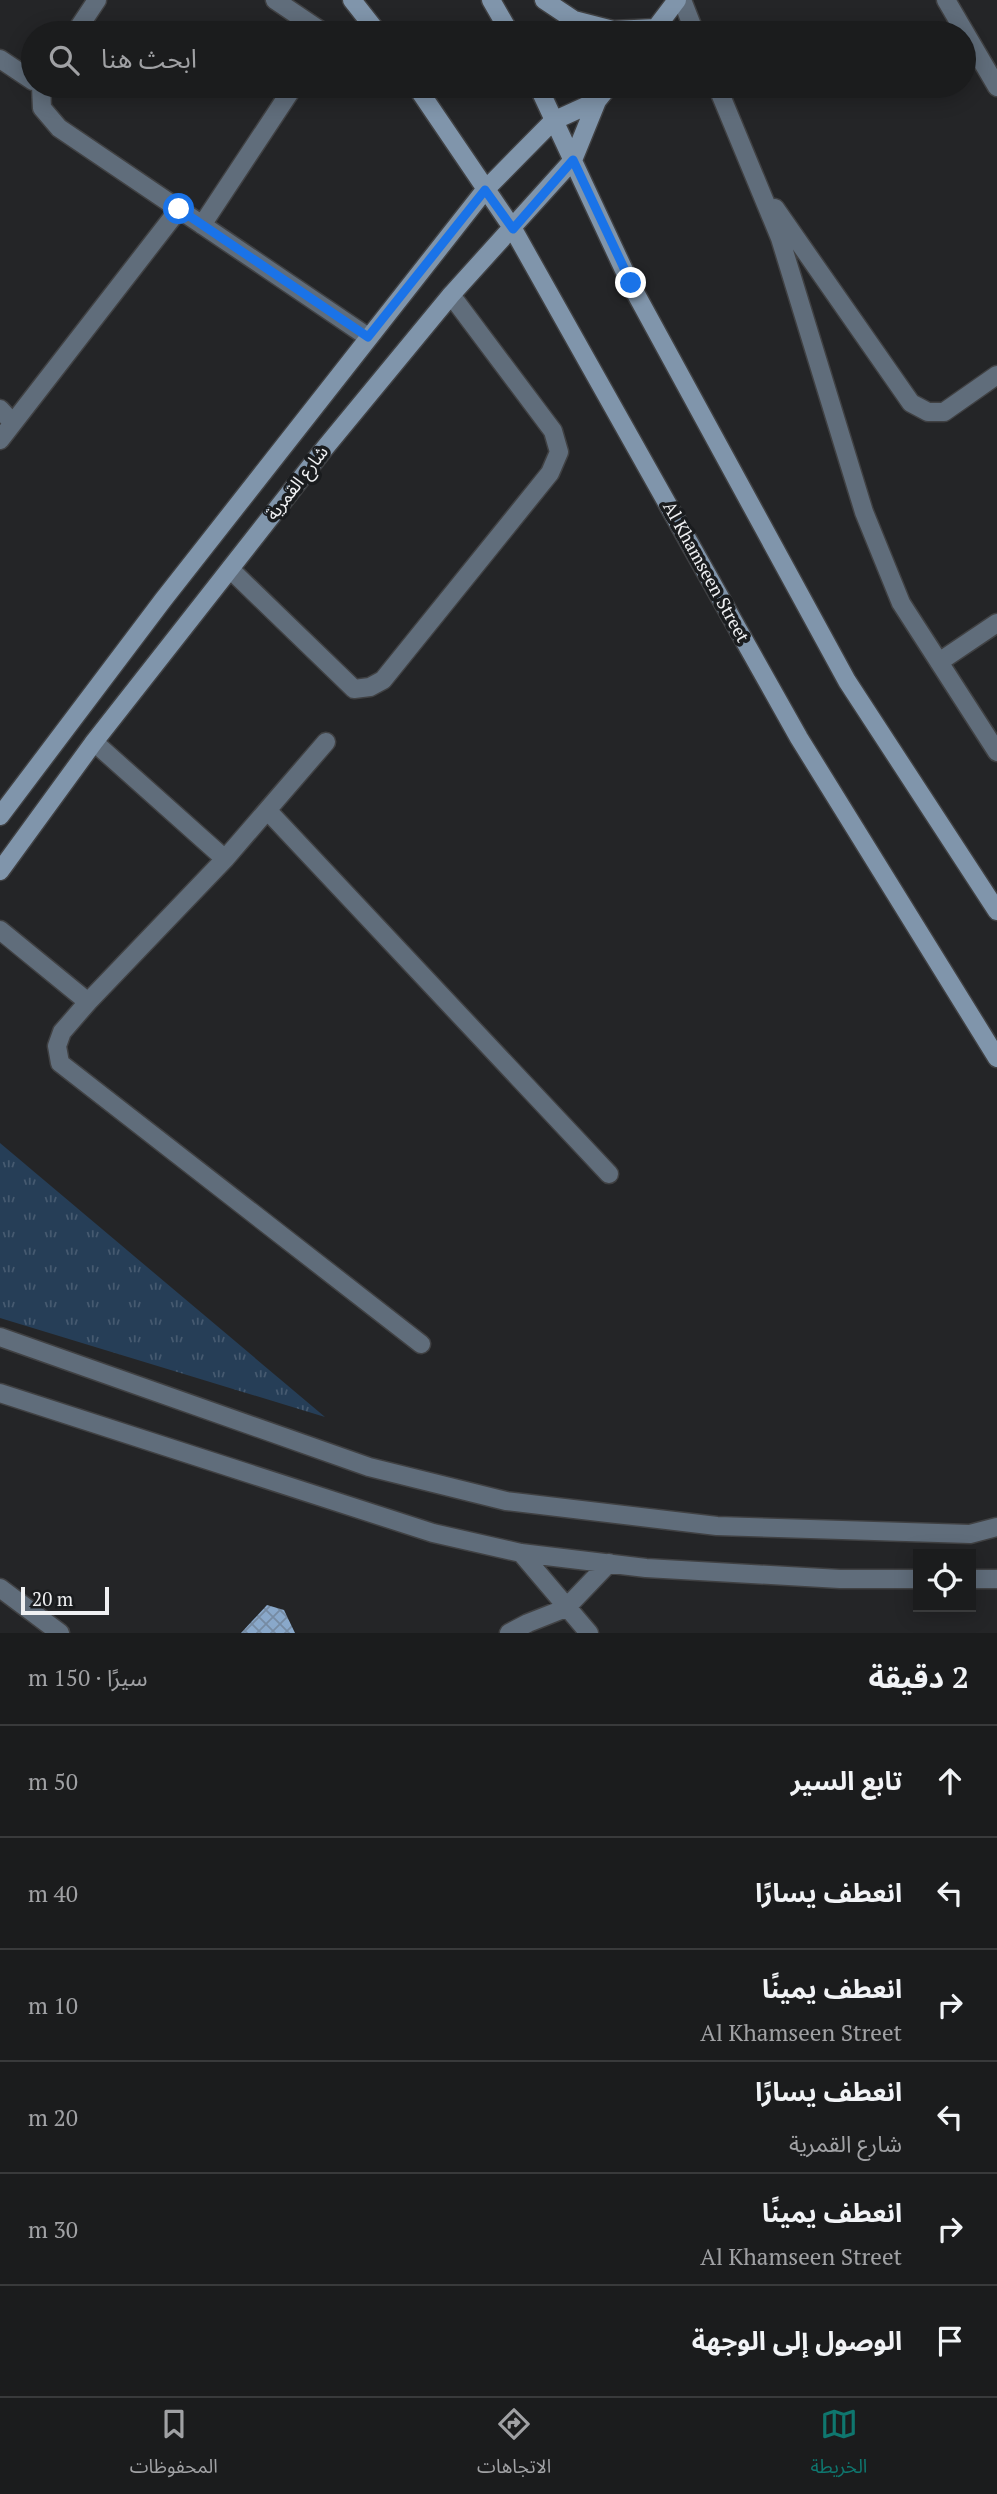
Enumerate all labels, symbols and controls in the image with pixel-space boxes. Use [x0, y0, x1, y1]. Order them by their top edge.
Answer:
search box [21, 21, 976, 98]
icon: search [45, 41, 83, 79]
text: ابحث هنا [101, 41, 197, 75]
route start [163, 193, 194, 224]
route end [615, 267, 646, 298]
street label: شارع القمرية [260, 440, 335, 526]
street label: Al Khamseen Street [658, 497, 756, 647]
map controls [913, 1549, 976, 1612]
button: locate [913, 1549, 976, 1612]
scale bar [21, 1584, 108, 1616]
text: 20 m [32, 1586, 73, 1611]
text: 2 دقيقة [868, 1657, 969, 1697]
text: سيرًا · 150 m [28, 1662, 148, 1693]
icon: ahead [931, 1762, 969, 1800]
text: تابع السير [791, 1763, 902, 1797]
text: 50 m [28, 1766, 78, 1797]
icon: left [931, 1874, 969, 1912]
text: انعطف يسارًا [755, 1875, 902, 1909]
text: 40 m [28, 1878, 78, 1909]
text: انعطف يمينًا [762, 1971, 902, 2005]
icon: right [931, 1986, 969, 2024]
text: 10 m [28, 1990, 78, 2021]
text: Al Khamseen Street [700, 2017, 902, 2048]
text: انعطف يسارًا [755, 2074, 902, 2108]
icon: left [931, 2098, 969, 2136]
text: 20 m [28, 2102, 78, 2133]
text: شارع القمرية [789, 2128, 902, 2159]
text: انعطف يمينًا [762, 2195, 902, 2229]
icon: right [931, 2210, 969, 2248]
text: 30 m [28, 2214, 78, 2245]
text: Al Khamseen Street [700, 2241, 902, 2272]
icon: arrive [931, 2322, 969, 2360]
text: الوصول إلى الوجهة [692, 2323, 902, 2357]
tab: المحفوظات [130, 2405, 218, 2487]
tab: الاتجاهات [477, 2405, 551, 2487]
tab: الخريطة [810, 2405, 867, 2487]

